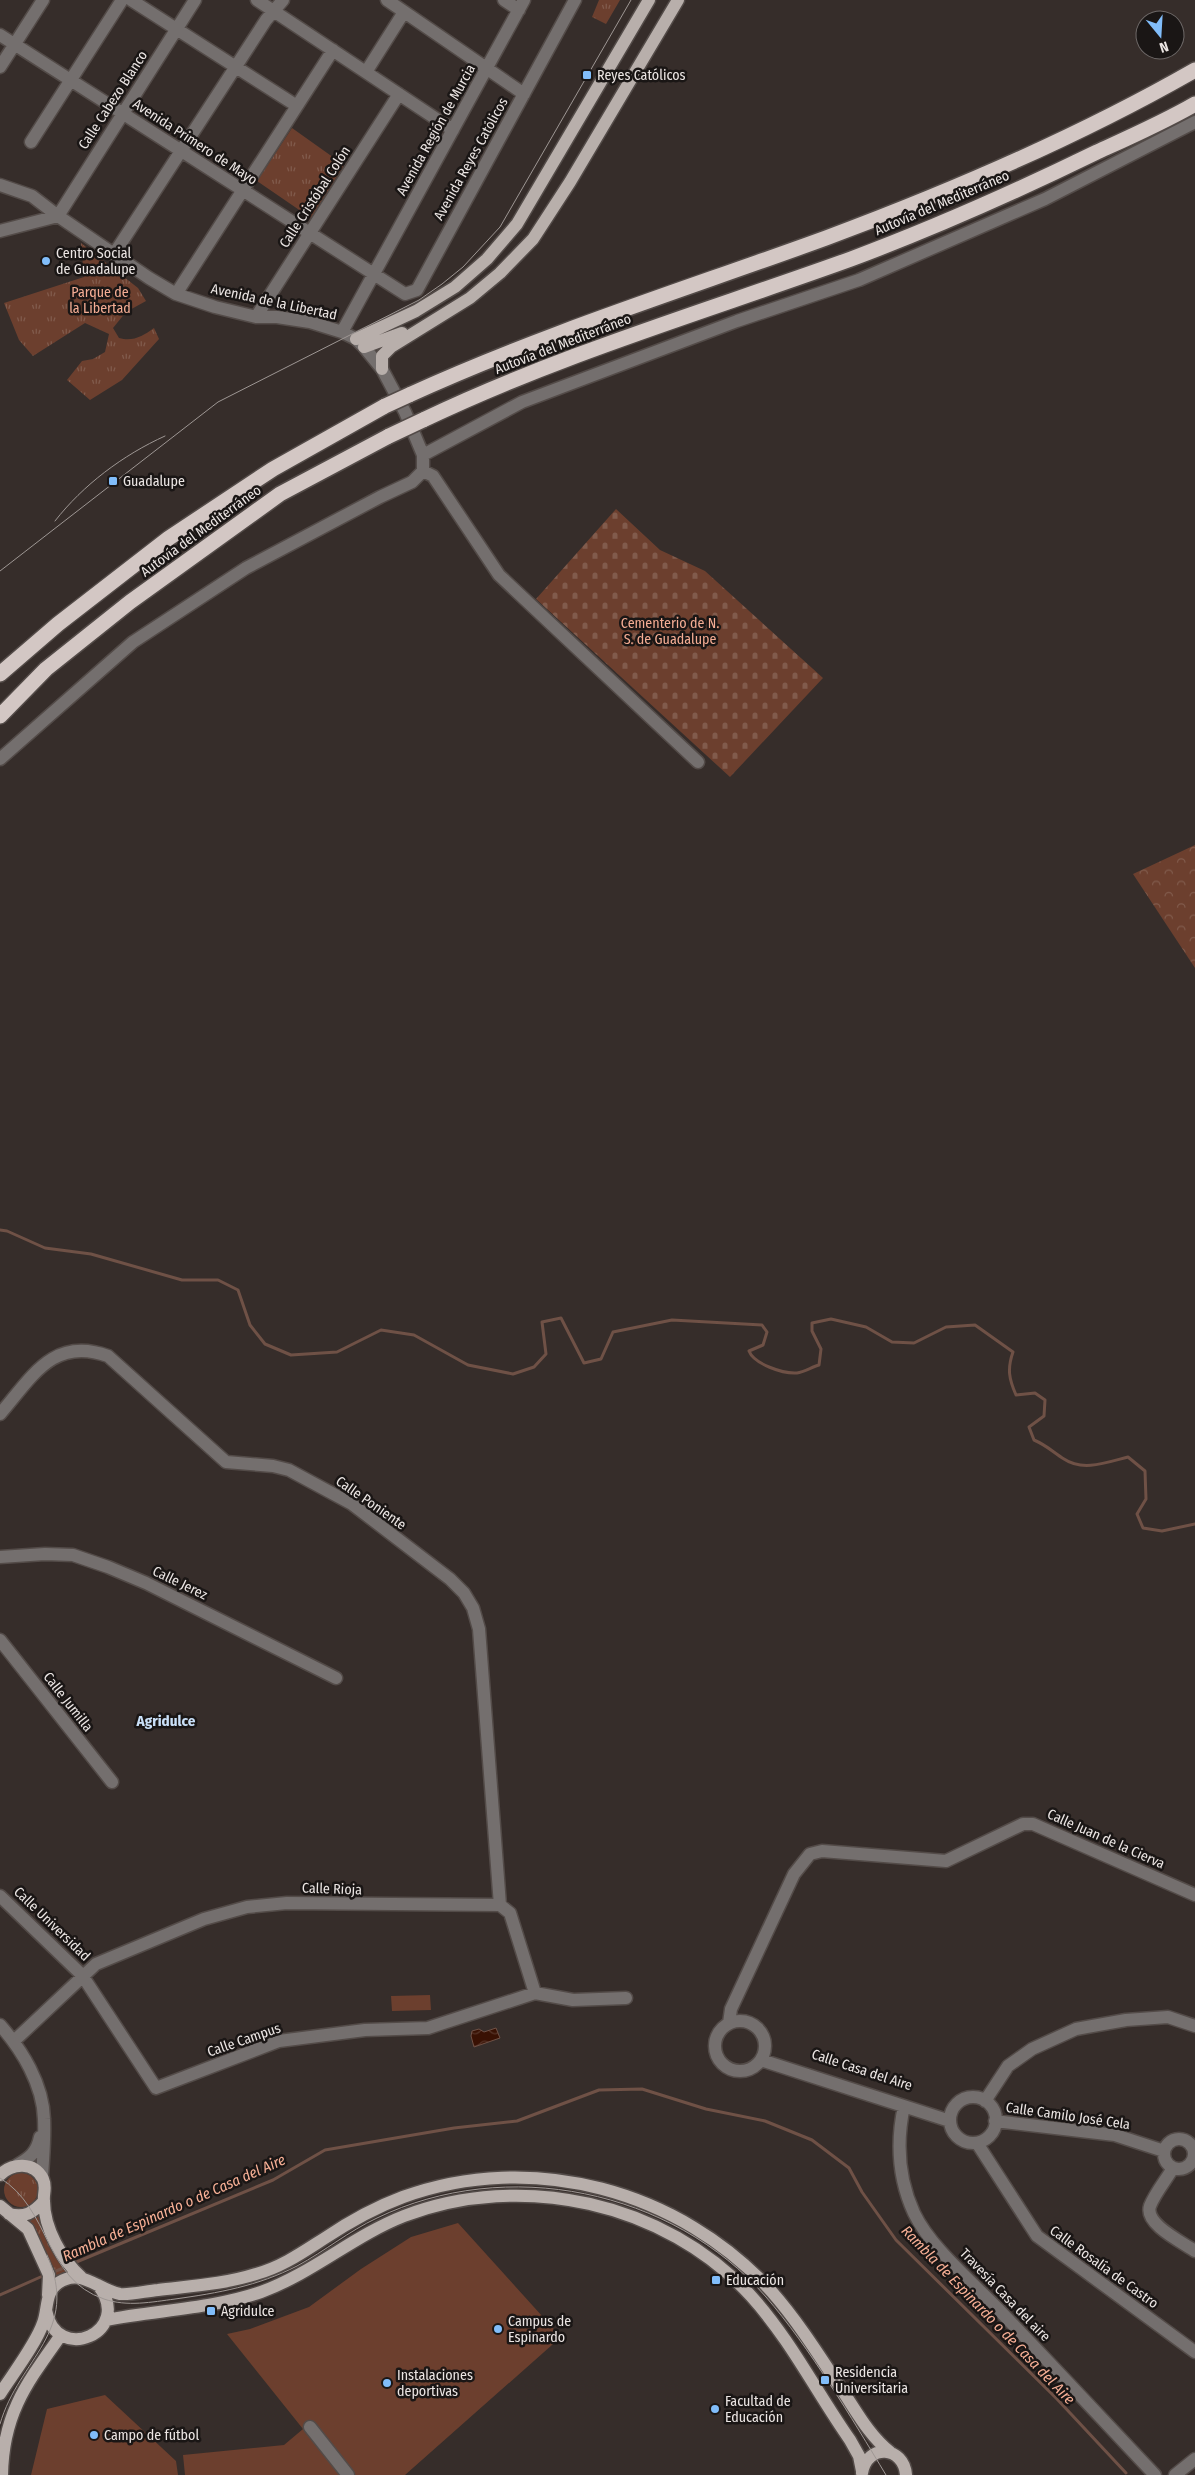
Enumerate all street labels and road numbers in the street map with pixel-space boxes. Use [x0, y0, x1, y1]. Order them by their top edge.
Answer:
street label: Calle Cabezo Blanco [75, 48, 151, 152]
street label: Avenida Región de Murcia [393, 61, 479, 199]
street label: Avenida Primero de Mayo [129, 95, 261, 189]
street label: Avenida Reyes Católicos [430, 95, 512, 223]
street label: Calle Cristóbal Colón [276, 143, 354, 251]
street label: Autovía del Mediterráneo [872, 167, 1012, 239]
street label: Avenida de la Libertad [209, 280, 339, 324]
street label: Autovía del Mediterráneo [492, 310, 634, 378]
street label: Autovía del Mediterráneo [137, 482, 265, 580]
street label: Calle Poniente [333, 1473, 410, 1534]
street label: Calle Jerez [150, 1562, 211, 1604]
street label: Calle Jumilla [39, 1669, 97, 1735]
street label: Calle Juan de la Cierva [1045, 1805, 1167, 1873]
street label: Calle Rioja [302, 1879, 362, 1899]
street label: Calle Universidad [10, 1883, 94, 1965]
street label: Calle Campus [205, 2019, 283, 2061]
street label: Calle Casa del Aire [810, 2046, 914, 2094]
street label: Calle Camilo José Cela [1005, 2099, 1131, 2133]
street label: Calle Rosalía de Castro [1046, 2222, 1162, 2312]
street label: Travesía Casa del aire [956, 2245, 1054, 2345]

